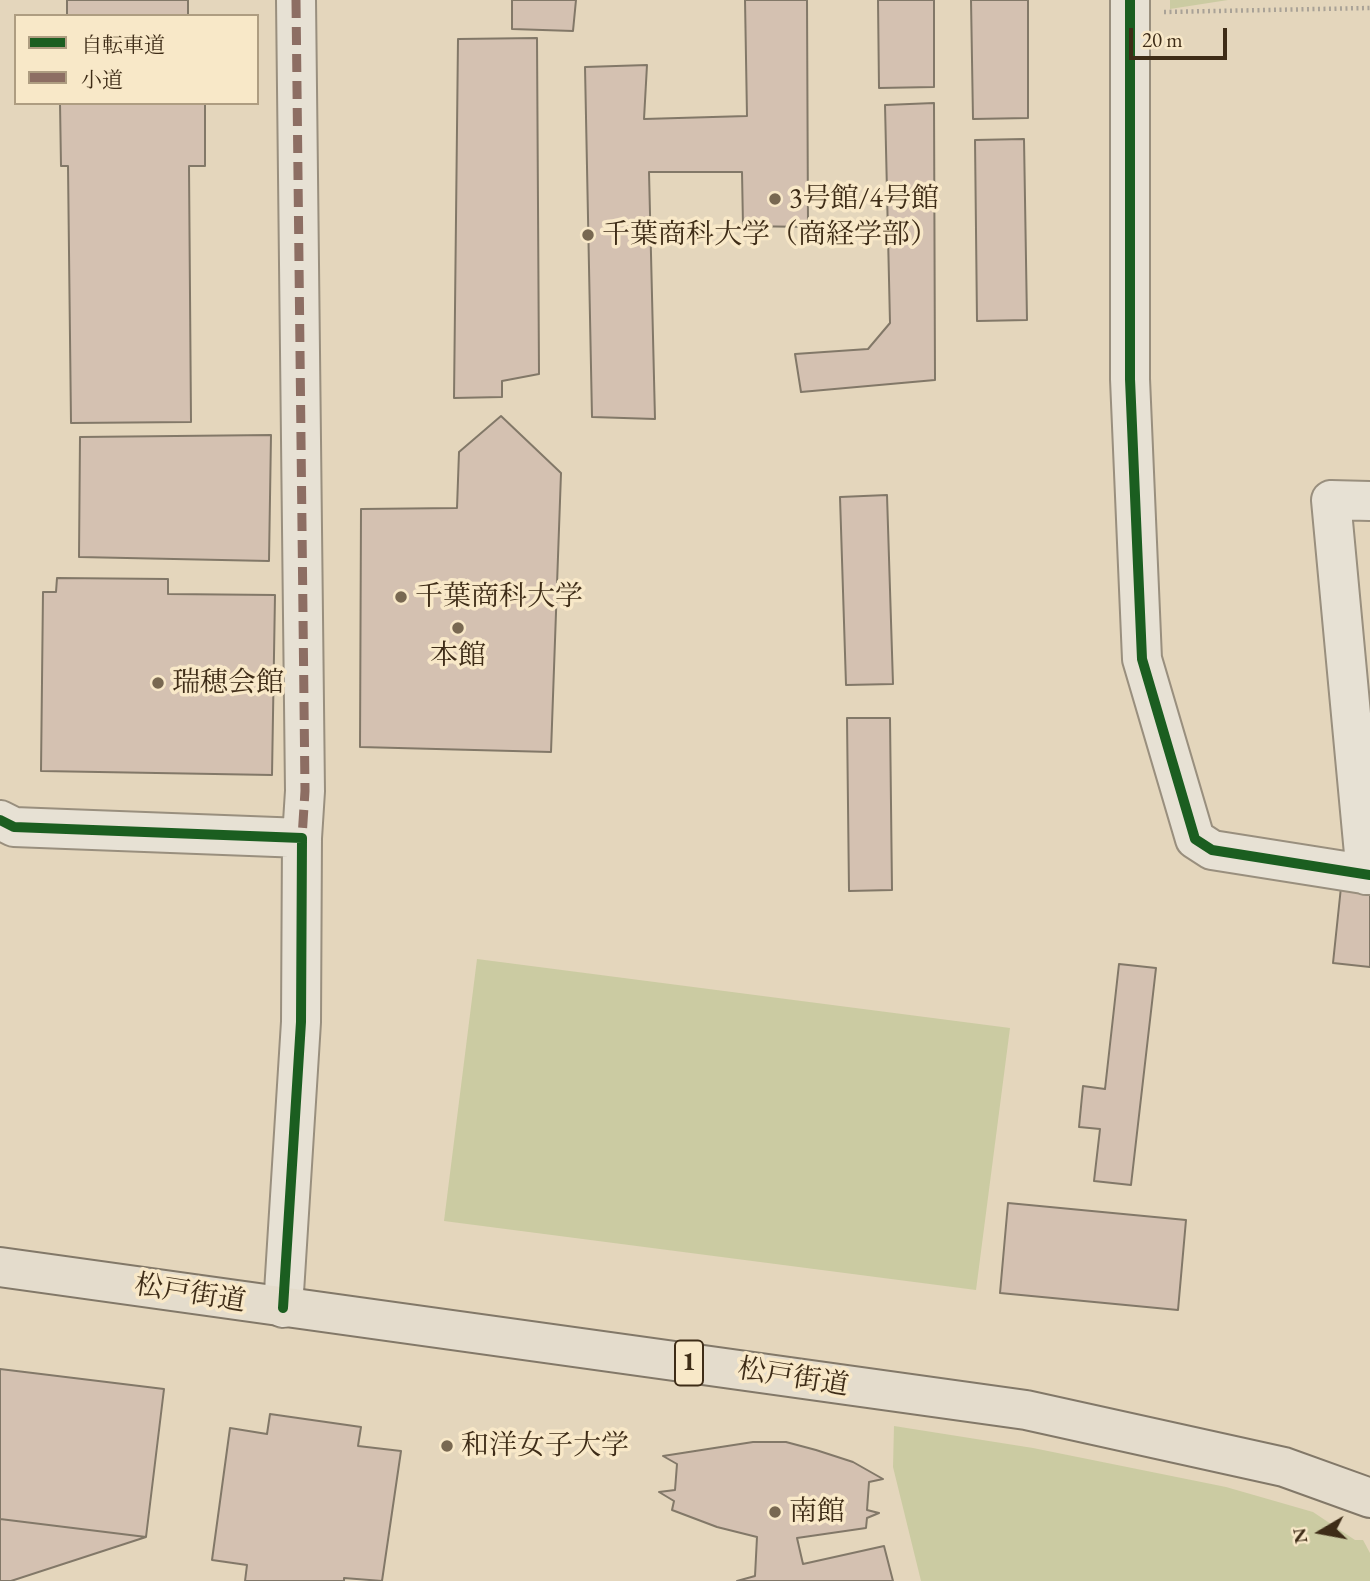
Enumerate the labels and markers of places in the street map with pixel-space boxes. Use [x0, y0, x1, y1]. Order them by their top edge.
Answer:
place label: 3号館/4号館 [789, 182, 939, 216]
marker: 3号館/4号館 [767, 191, 783, 207]
place label: 千葉商科大学（商経学部） [602, 218, 938, 252]
marker: 千葉商科大学（商経学部） [580, 227, 596, 243]
place label: 千葉商科大学 [415, 580, 583, 614]
marker: 千葉商科大学 [393, 589, 409, 605]
marker: 本館 [450, 620, 466, 636]
place label: 本館 [430, 639, 486, 673]
place label: 瑞穂会館 [172, 666, 284, 700]
marker: 瑞穂会館 [150, 675, 166, 691]
place label: 和洋女子大学 [461, 1429, 629, 1463]
marker: 和洋女子大学 [439, 1438, 455, 1454]
place label: 南館 [789, 1495, 845, 1529]
marker: 南館 [767, 1504, 783, 1520]

